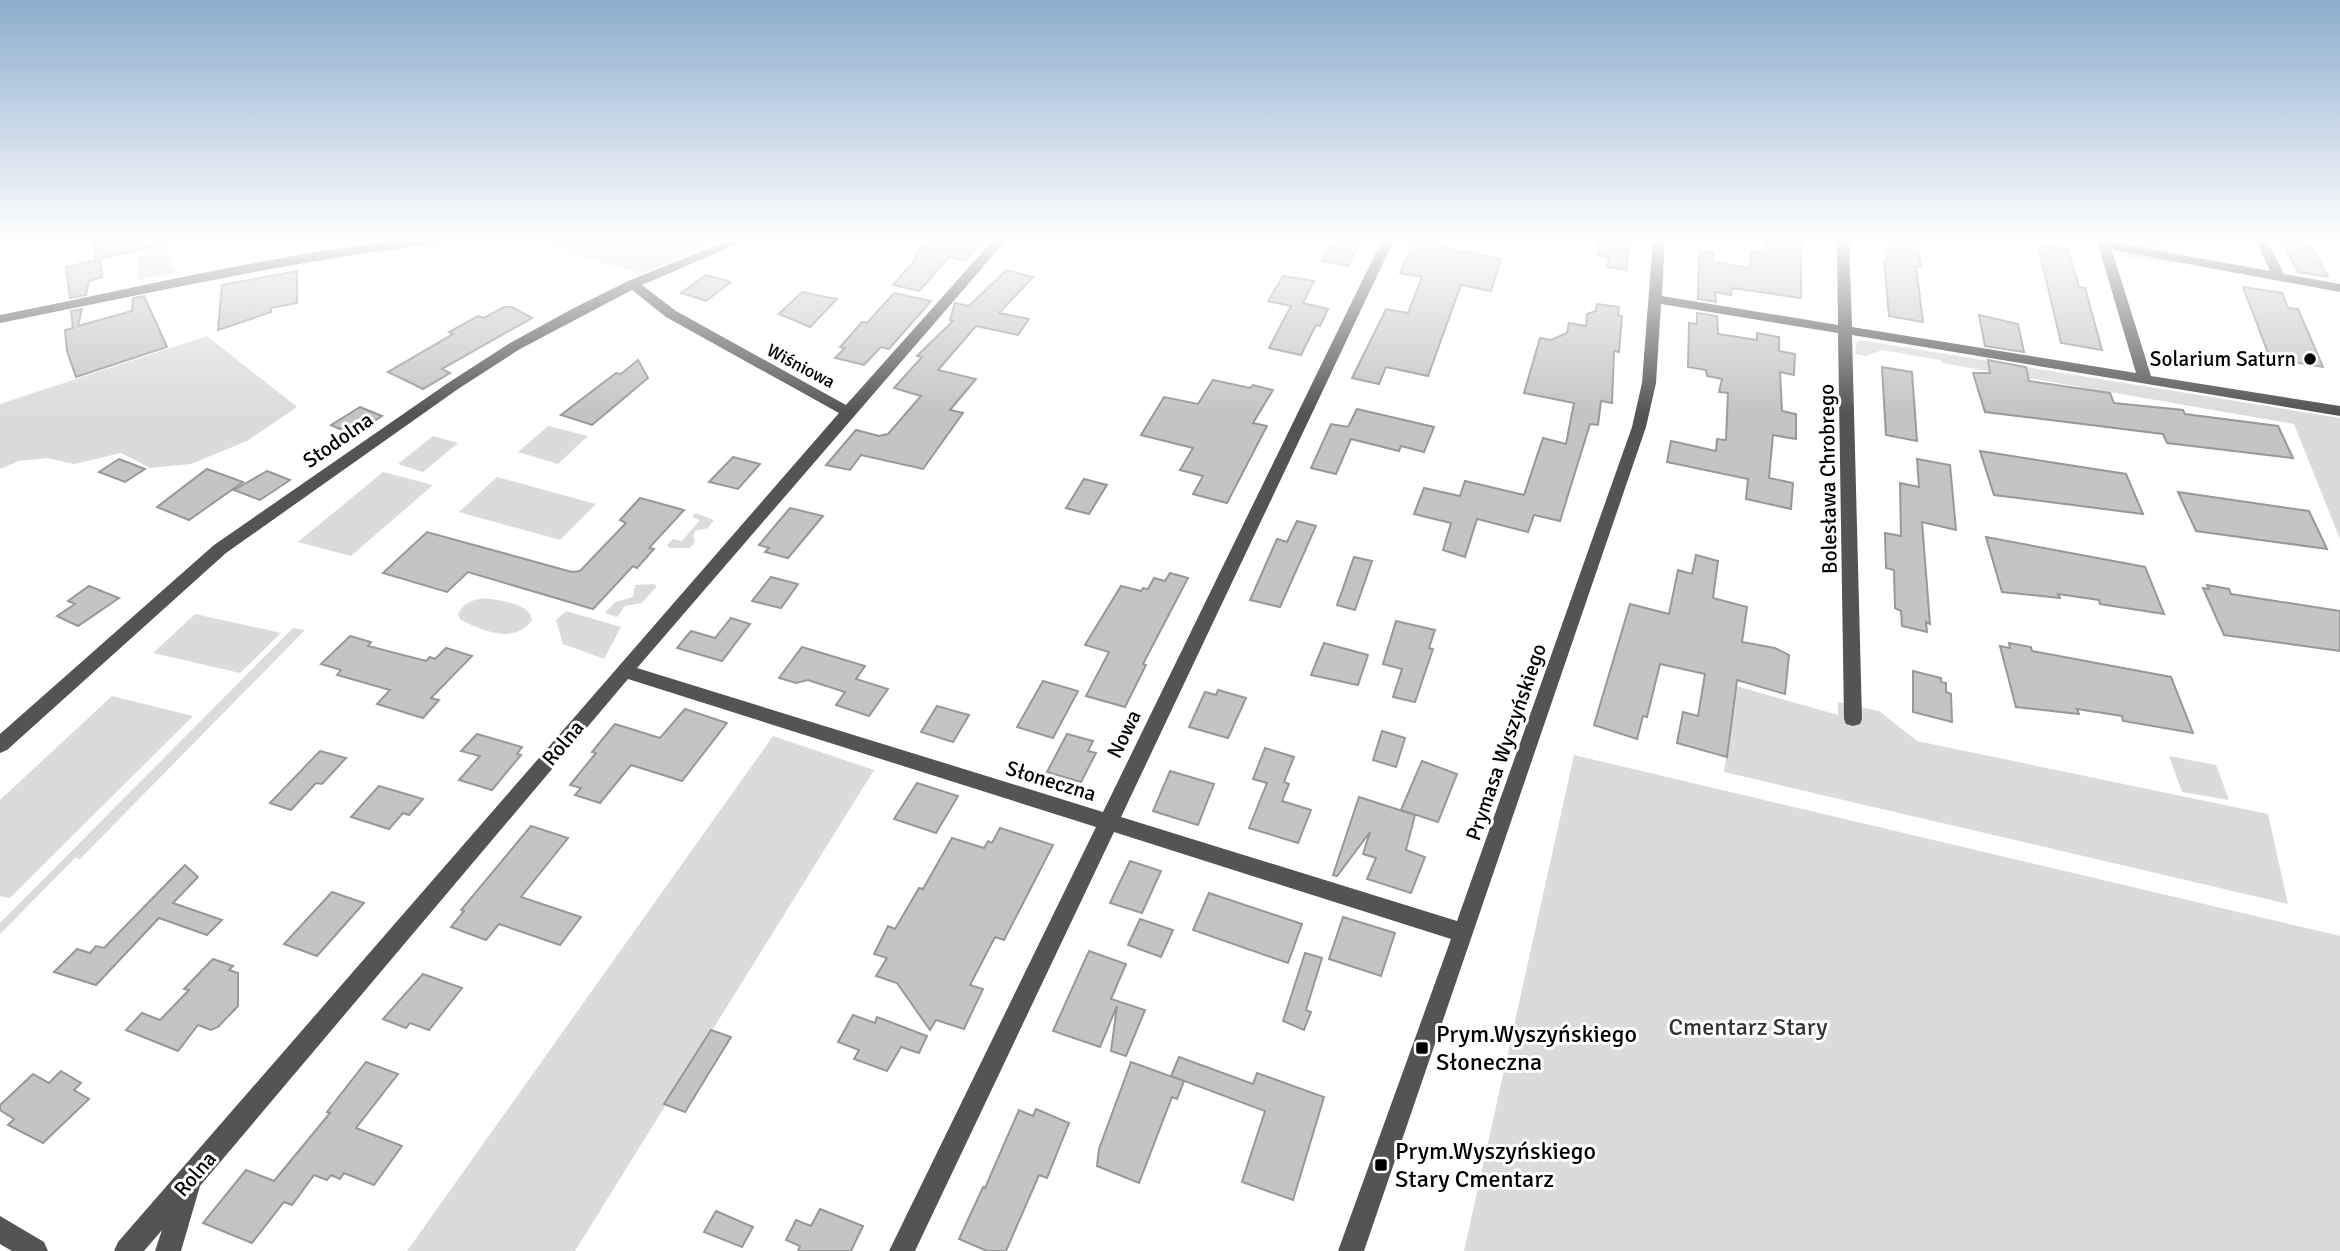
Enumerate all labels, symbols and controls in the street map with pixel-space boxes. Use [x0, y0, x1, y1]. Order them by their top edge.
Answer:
street label: Wiśniowa [763, 339, 839, 393]
place label: Solarium Saturn [2150, 346, 2296, 372]
marker: Solarium Saturn [2302, 351, 2318, 367]
street label: Bolesława Chrobrego [1813, 384, 1843, 574]
street label: Stodolna [298, 406, 378, 474]
street label: Prymasa Wyszyńskiego [1460, 640, 1552, 844]
street label: Nowa [1101, 706, 1147, 762]
street label: Rolna [536, 715, 590, 771]
street label: Słoneczna [1003, 755, 1099, 807]
park label: Cmentarz Stary [1669, 1012, 1827, 1042]
place label: Prym.Wyszyńskiego Słoneczna [1436, 1019, 1637, 1077]
marker: Prym.Wyszyńskiego Słoneczna [1414, 1040, 1430, 1056]
place label: Prym.Wyszyńskiego Stary Cmentarz [1395, 1136, 1596, 1194]
street label: Rolna [168, 1146, 222, 1202]
marker: Prym.Wyszyńskiego Stary Cmentarz [1373, 1157, 1389, 1173]

